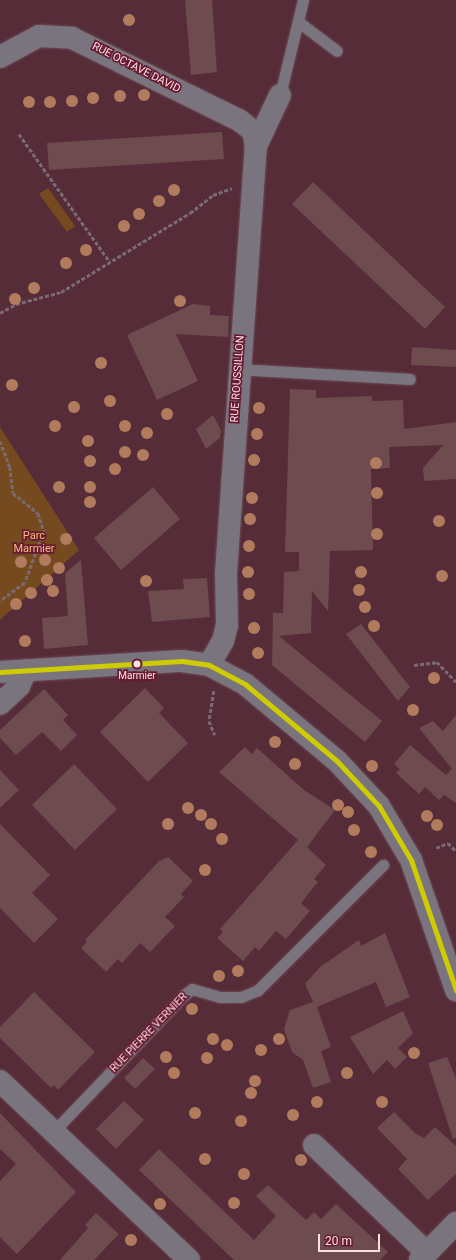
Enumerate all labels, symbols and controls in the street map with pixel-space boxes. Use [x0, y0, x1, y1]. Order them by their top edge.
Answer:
street label: RUE OCTAVE DAVID [90, 40, 182, 96]
street label: RUE ROUSSILLON [228, 335, 248, 423]
park label: Parc Marmier [13, 530, 55, 556]
marker: Marmier [132, 659, 142, 669]
place label: Marmier [118, 670, 156, 682]
street label: RUE PIERRE VERNIER [108, 990, 190, 1076]
scale bar [320, 1226, 382, 1252]
text: 20 m [325, 1234, 352, 1248]

